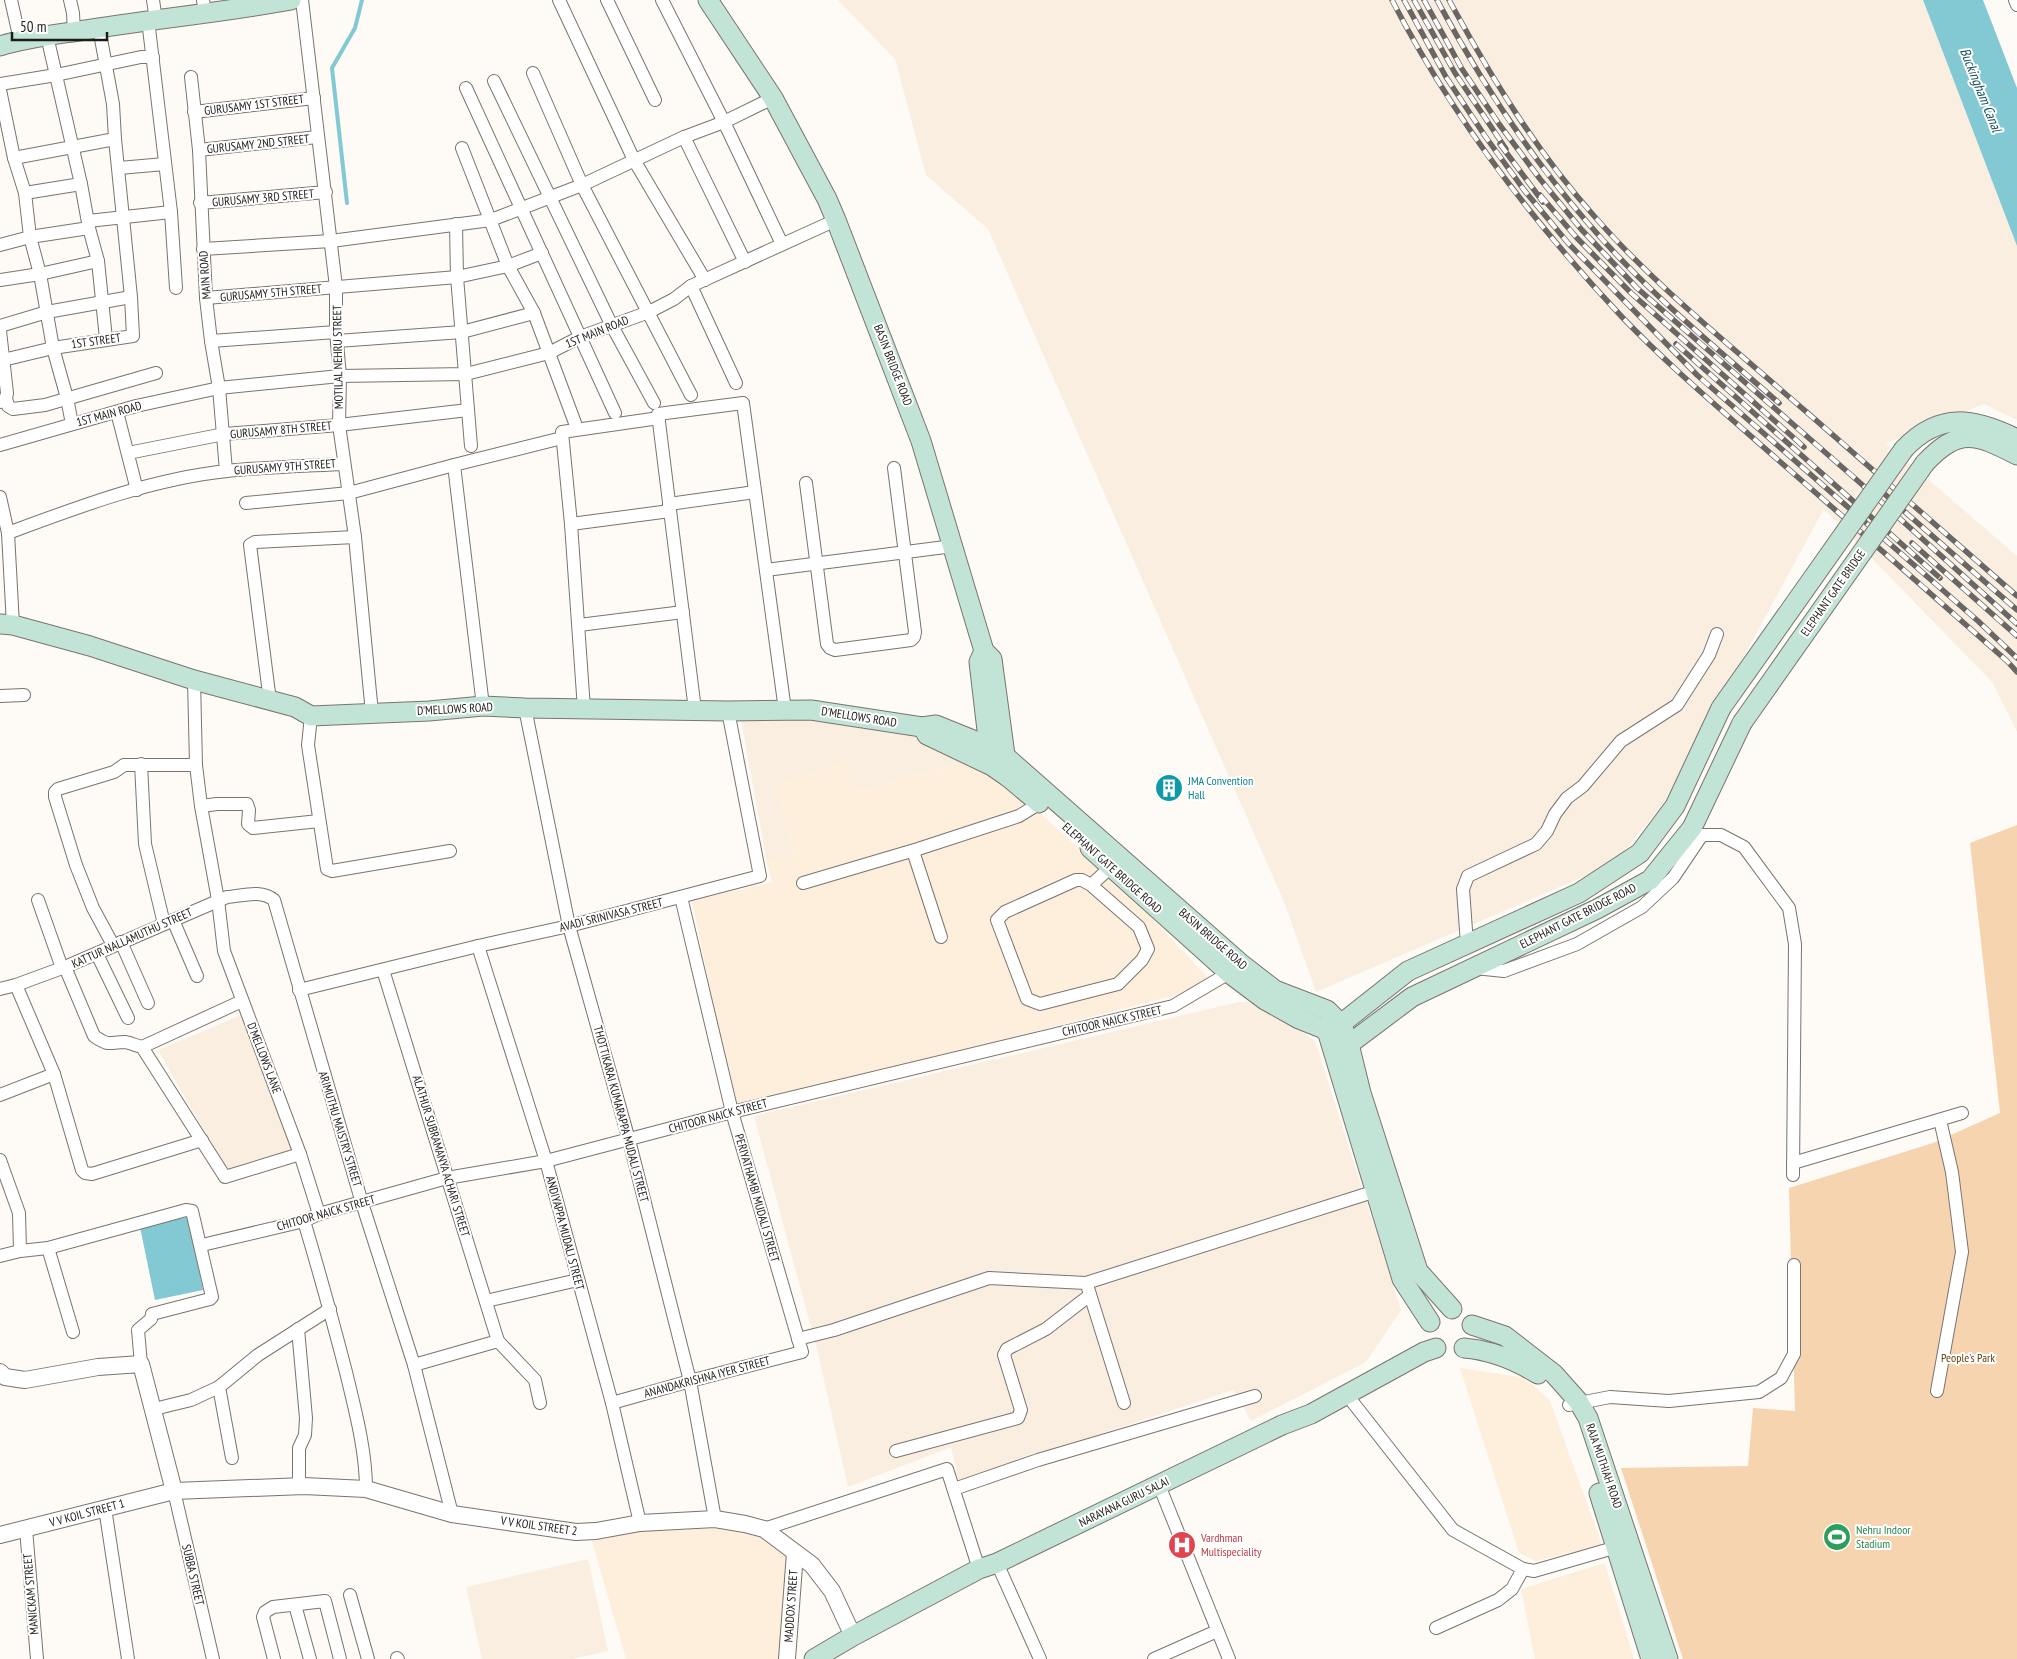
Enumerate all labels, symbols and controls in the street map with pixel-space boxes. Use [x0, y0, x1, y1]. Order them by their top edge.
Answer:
scale bar [12, 10, 108, 42]
text: 50 m [20, 17, 46, 36]
water label: Buckingham Canal [1956, 45, 2007, 136]
street label: GURUSAMY 1ST STREET [203, 91, 305, 118]
street label: GURUSAMY 2ND STREET [206, 131, 311, 156]
street label: GURUSAMY 3RD STREET [211, 186, 315, 209]
street label: MAIN ROAD [195, 250, 214, 300]
street label: GURUSAMY 5TH STREET [219, 281, 323, 304]
street label: MOTILAL NEHRU STREET [329, 304, 346, 409]
street label: 1ST MAIN ROAD [563, 312, 631, 351]
street label: BASIN BRIDGE ROAD [871, 322, 916, 408]
street label: 1ST STREET [70, 330, 122, 351]
street label: 1ST MAIN ROAD [75, 398, 143, 429]
street label: GURUSAMY 8TH STREET [229, 418, 333, 441]
street label: GURUSAMY 9TH STREET [234, 455, 337, 478]
street label: ELEPHANT GATE BRIDGE [1797, 547, 1868, 639]
street label: D'MELLOWS ROAD [417, 699, 493, 718]
street label: D'MELLOWS ROAD [820, 703, 898, 730]
building icon: JMA Convention Hall [1154, 773, 1184, 803]
place label: JMA Convention Hall [1187, 773, 1253, 802]
street label: ELEPHANT GATE BRIDGE ROAD [1060, 819, 1165, 916]
street label: ELEPHANT GATE BRIDGE ROAD [1517, 880, 1638, 951]
street label: AVADI SRINIVASA STREET [558, 894, 665, 935]
street label: KATTUR NALLAMUTHU STREET [69, 904, 195, 971]
street label: BASIN BRIDGE ROAD [1176, 905, 1251, 973]
street label: CHITOOR NAICK STREET [1061, 1002, 1164, 1039]
street label: D'MELLOWS LANE [244, 1020, 285, 1095]
street label: THOTTIKARAI KUMARAPPA MUDALI STREET [591, 1024, 652, 1204]
street label: ARIMUTHU MAISTRY STREET [316, 1069, 365, 1189]
street label: ALATHUR SUBRAMANYA ACHARI STREET [410, 1073, 473, 1239]
street label: CHITOOR NAICK STREET [667, 1095, 770, 1136]
street label: PERIYATHAMBI MUDALI STREET [732, 1132, 783, 1264]
street label: ANDIYAPPA MUDALI STREET [543, 1174, 588, 1292]
street label: CHITOOR NAICK STREET [275, 1191, 377, 1234]
park label: People's Park [1941, 1350, 1995, 1365]
street label: ANANDAKRISHNA IYER STREET [642, 1352, 772, 1401]
street label: RAJA MUTHIAH ROAD [1583, 1421, 1626, 1510]
street label: NARAYANA GURU SALAI [1076, 1473, 1171, 1530]
street label: V V KOIL STREET 1 [47, 1495, 126, 1530]
street label: V V KOIL STREET 2 [499, 1513, 578, 1538]
sports icon: Nehru Indoor Stadium [1822, 1522, 1852, 1552]
place label: Nehru Indoor Stadium [1856, 1522, 1911, 1551]
hospital icon: Vardhman Multispeciality [1167, 1530, 1197, 1560]
place label: Vardhman Multispeciality [1200, 1530, 1262, 1559]
street label: SUBBA STREET [179, 1543, 208, 1608]
street label: MANICKAM STREET [19, 1552, 42, 1635]
street label: MADDOX STREET [780, 1569, 801, 1643]

